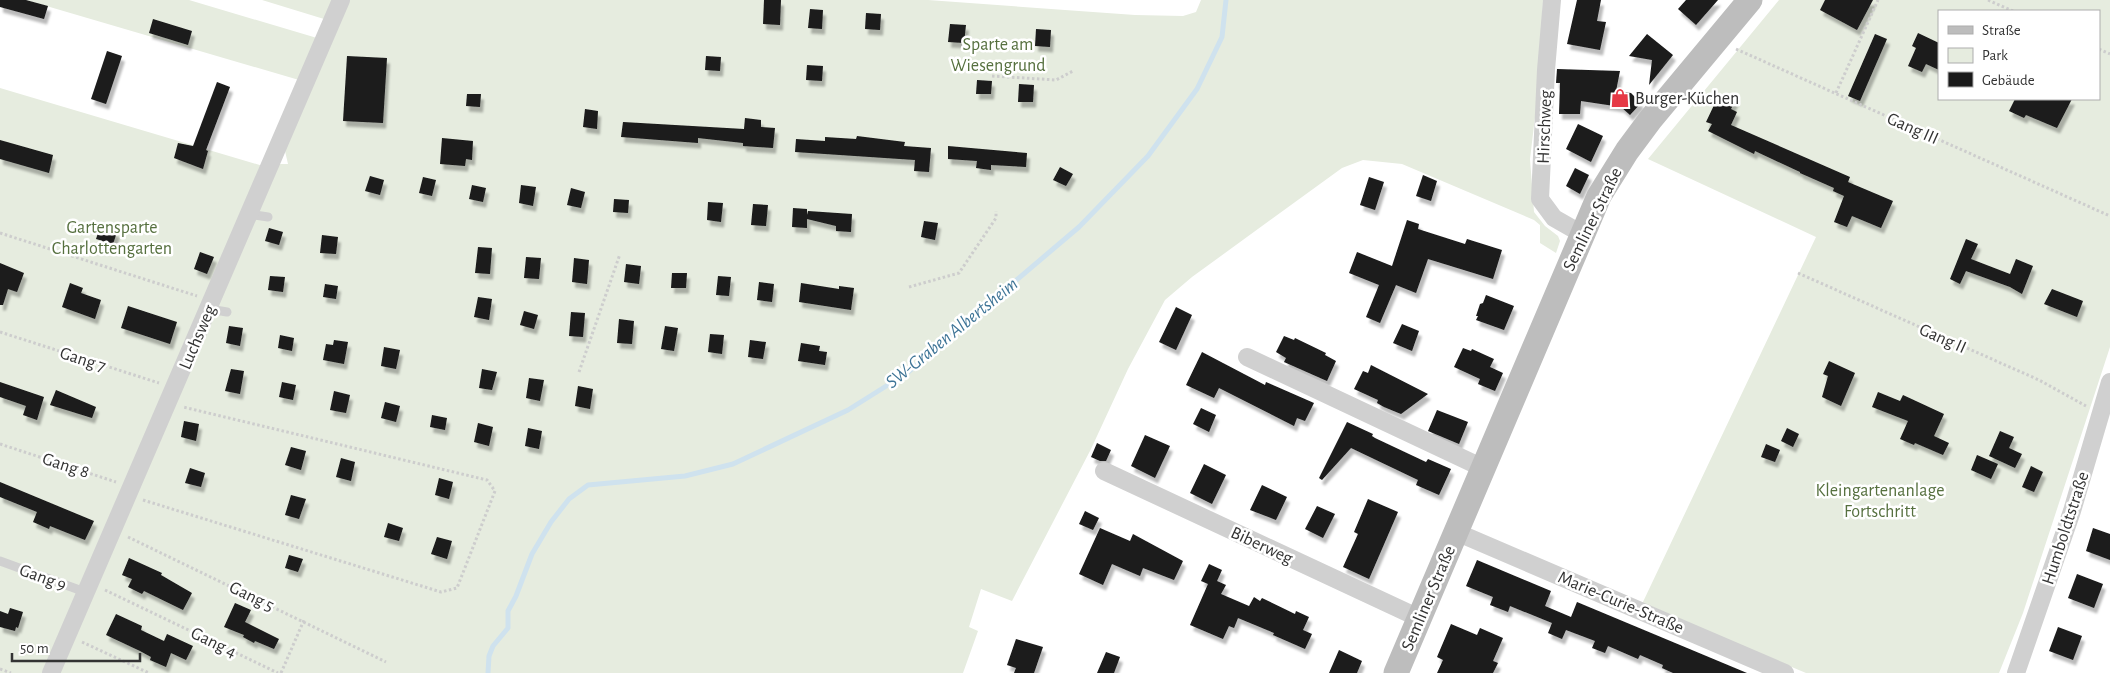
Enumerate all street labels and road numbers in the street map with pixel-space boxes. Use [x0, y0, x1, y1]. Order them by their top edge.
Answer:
street label: Hirschweg [1535, 90, 1555, 164]
street label: Gang III [1884, 110, 1941, 148]
street label: Semliner Straße [1560, 165, 1626, 274]
street label: Luchsweg [176, 302, 220, 372]
street label: Gang II [1916, 321, 1969, 357]
street label: Gang 7 [57, 344, 108, 376]
street label: Gang 8 [40, 450, 91, 482]
street label: Humboldtstraße [2039, 470, 2093, 587]
street label: Biberweg [1228, 524, 1296, 568]
street label: Semliner Straße [1399, 543, 1459, 654]
street label: Gang 9 [17, 561, 68, 595]
street label: Marie-Curie-Straße [1555, 568, 1686, 638]
street label: Gang 5 [226, 578, 277, 615]
street label: Gang 4 [188, 624, 240, 662]

